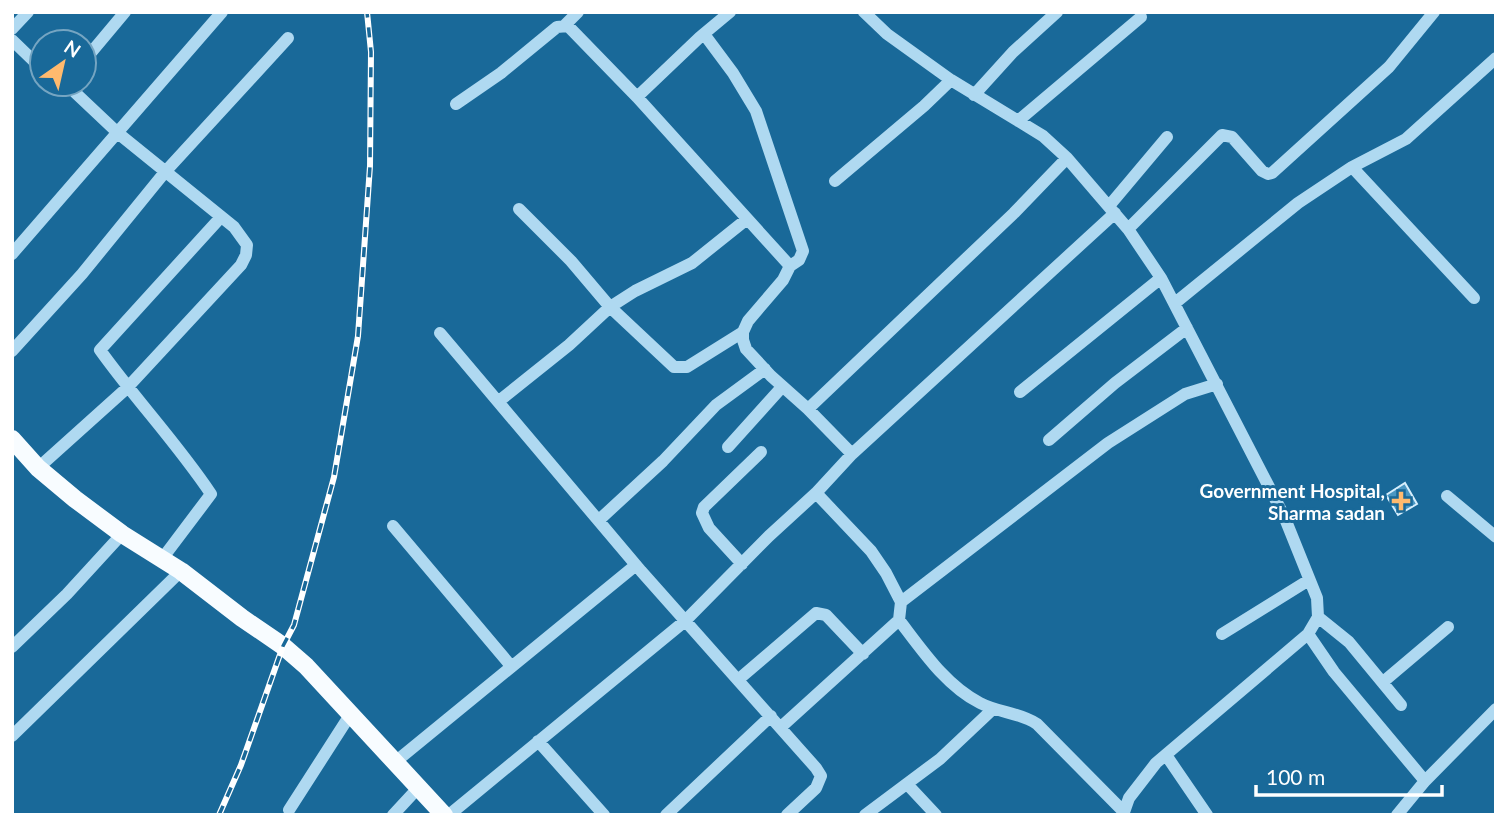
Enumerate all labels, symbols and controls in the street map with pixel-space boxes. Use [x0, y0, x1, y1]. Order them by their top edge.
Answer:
north arrow [28, 28, 98, 98]
text: N [60, 35, 85, 62]
place label: Government Hospital, Sharma sadan [1200, 479, 1385, 524]
marker: Government Hospital, Sharma sadan [1391, 491, 1411, 511]
scale bar [1256, 754, 1442, 798]
text: 100 m [1266, 764, 1325, 789]

